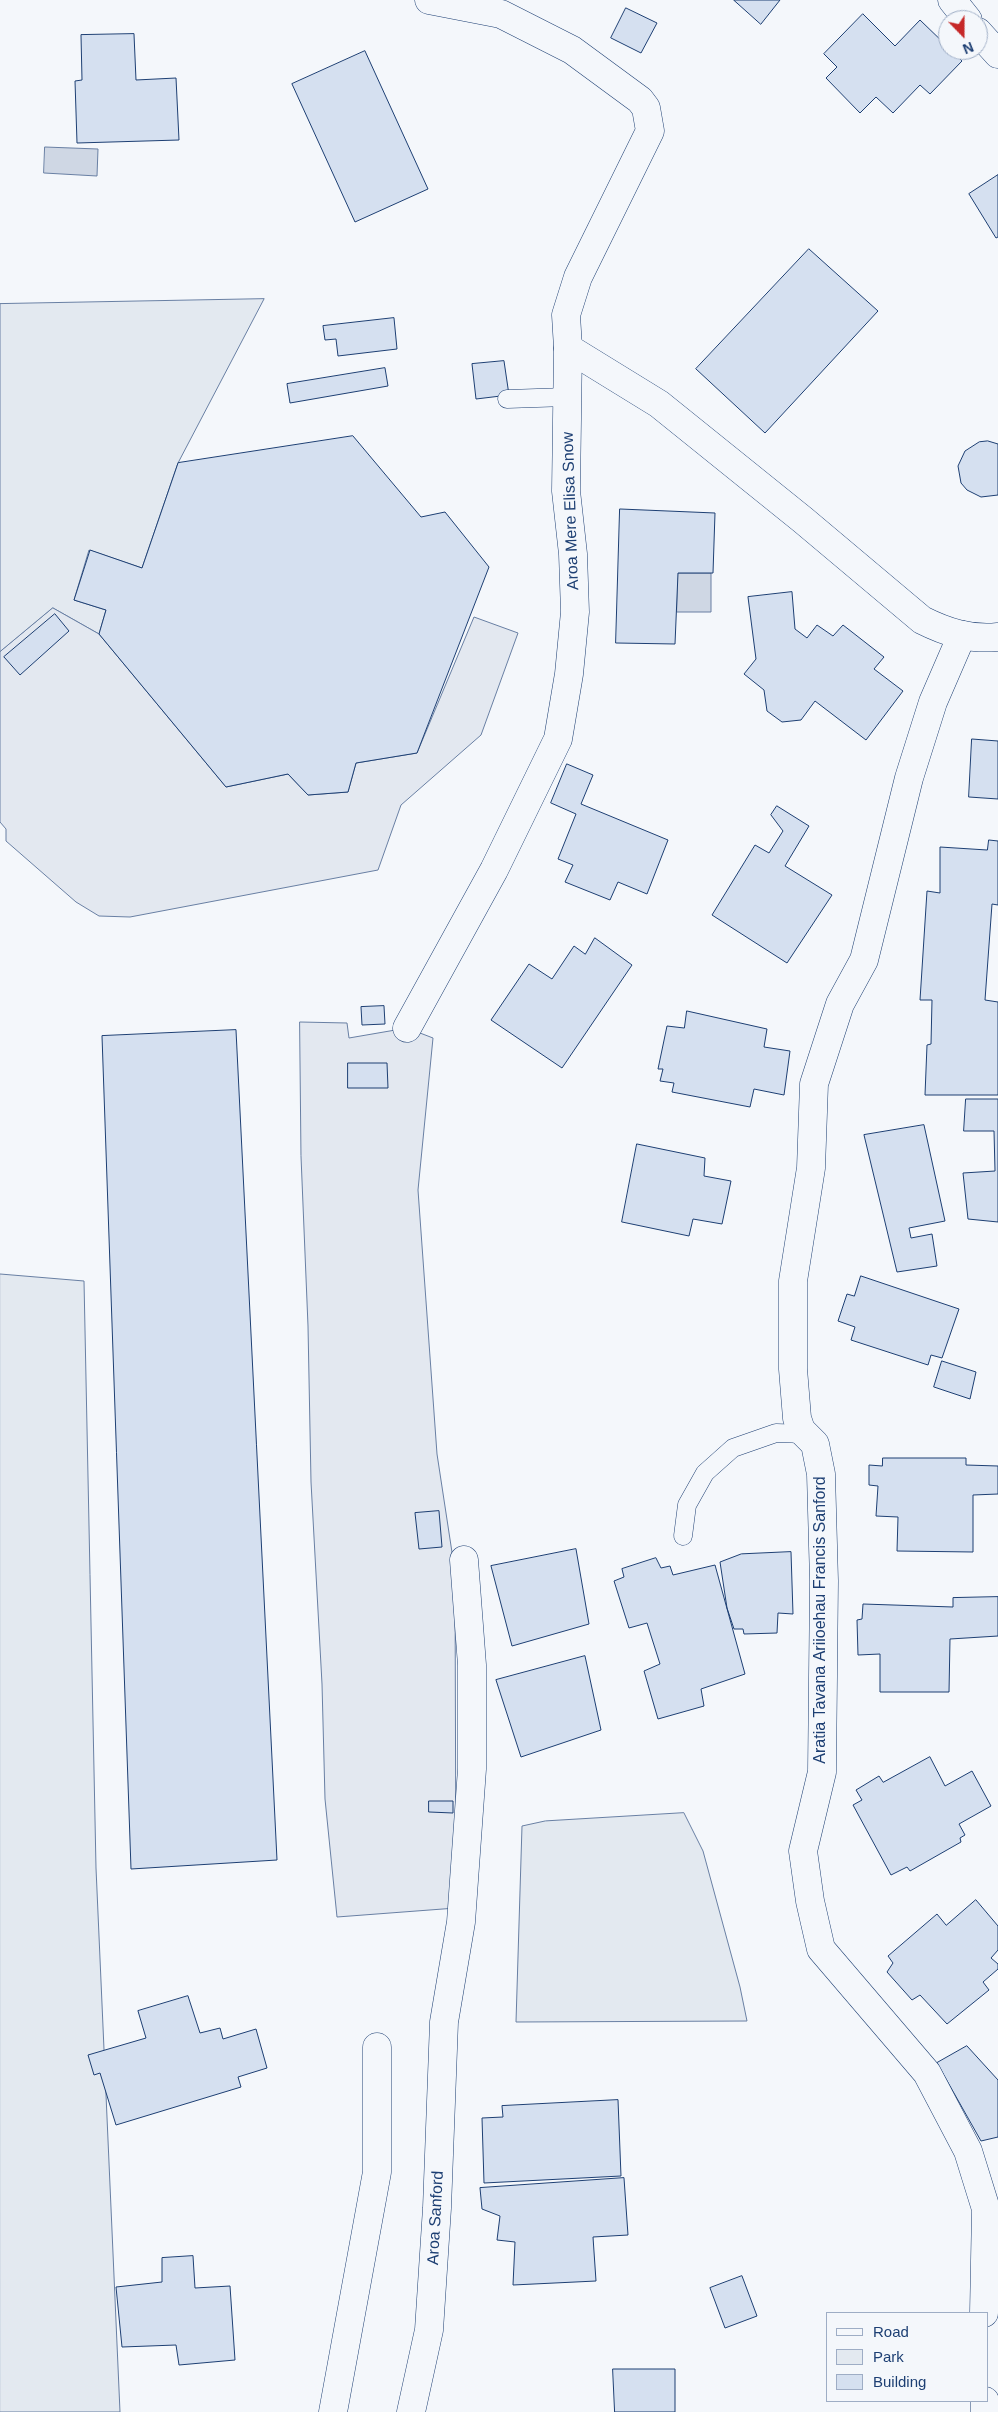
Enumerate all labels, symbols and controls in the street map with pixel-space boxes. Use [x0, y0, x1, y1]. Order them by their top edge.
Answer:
north arrow [938, 10, 988, 60]
text: N [961, 39, 976, 57]
street label: Aroa Mere Elisa Snow [559, 432, 583, 590]
street label: Aratia Tavana Ariioehau Francis Sanford [811, 1476, 831, 1764]
street label: Aroa Sanford [424, 2170, 448, 2266]
legend [826, 2312, 988, 2402]
text: Road [873, 2323, 909, 2340]
text: Park [873, 2348, 904, 2365]
text: Building [873, 2373, 926, 2390]

